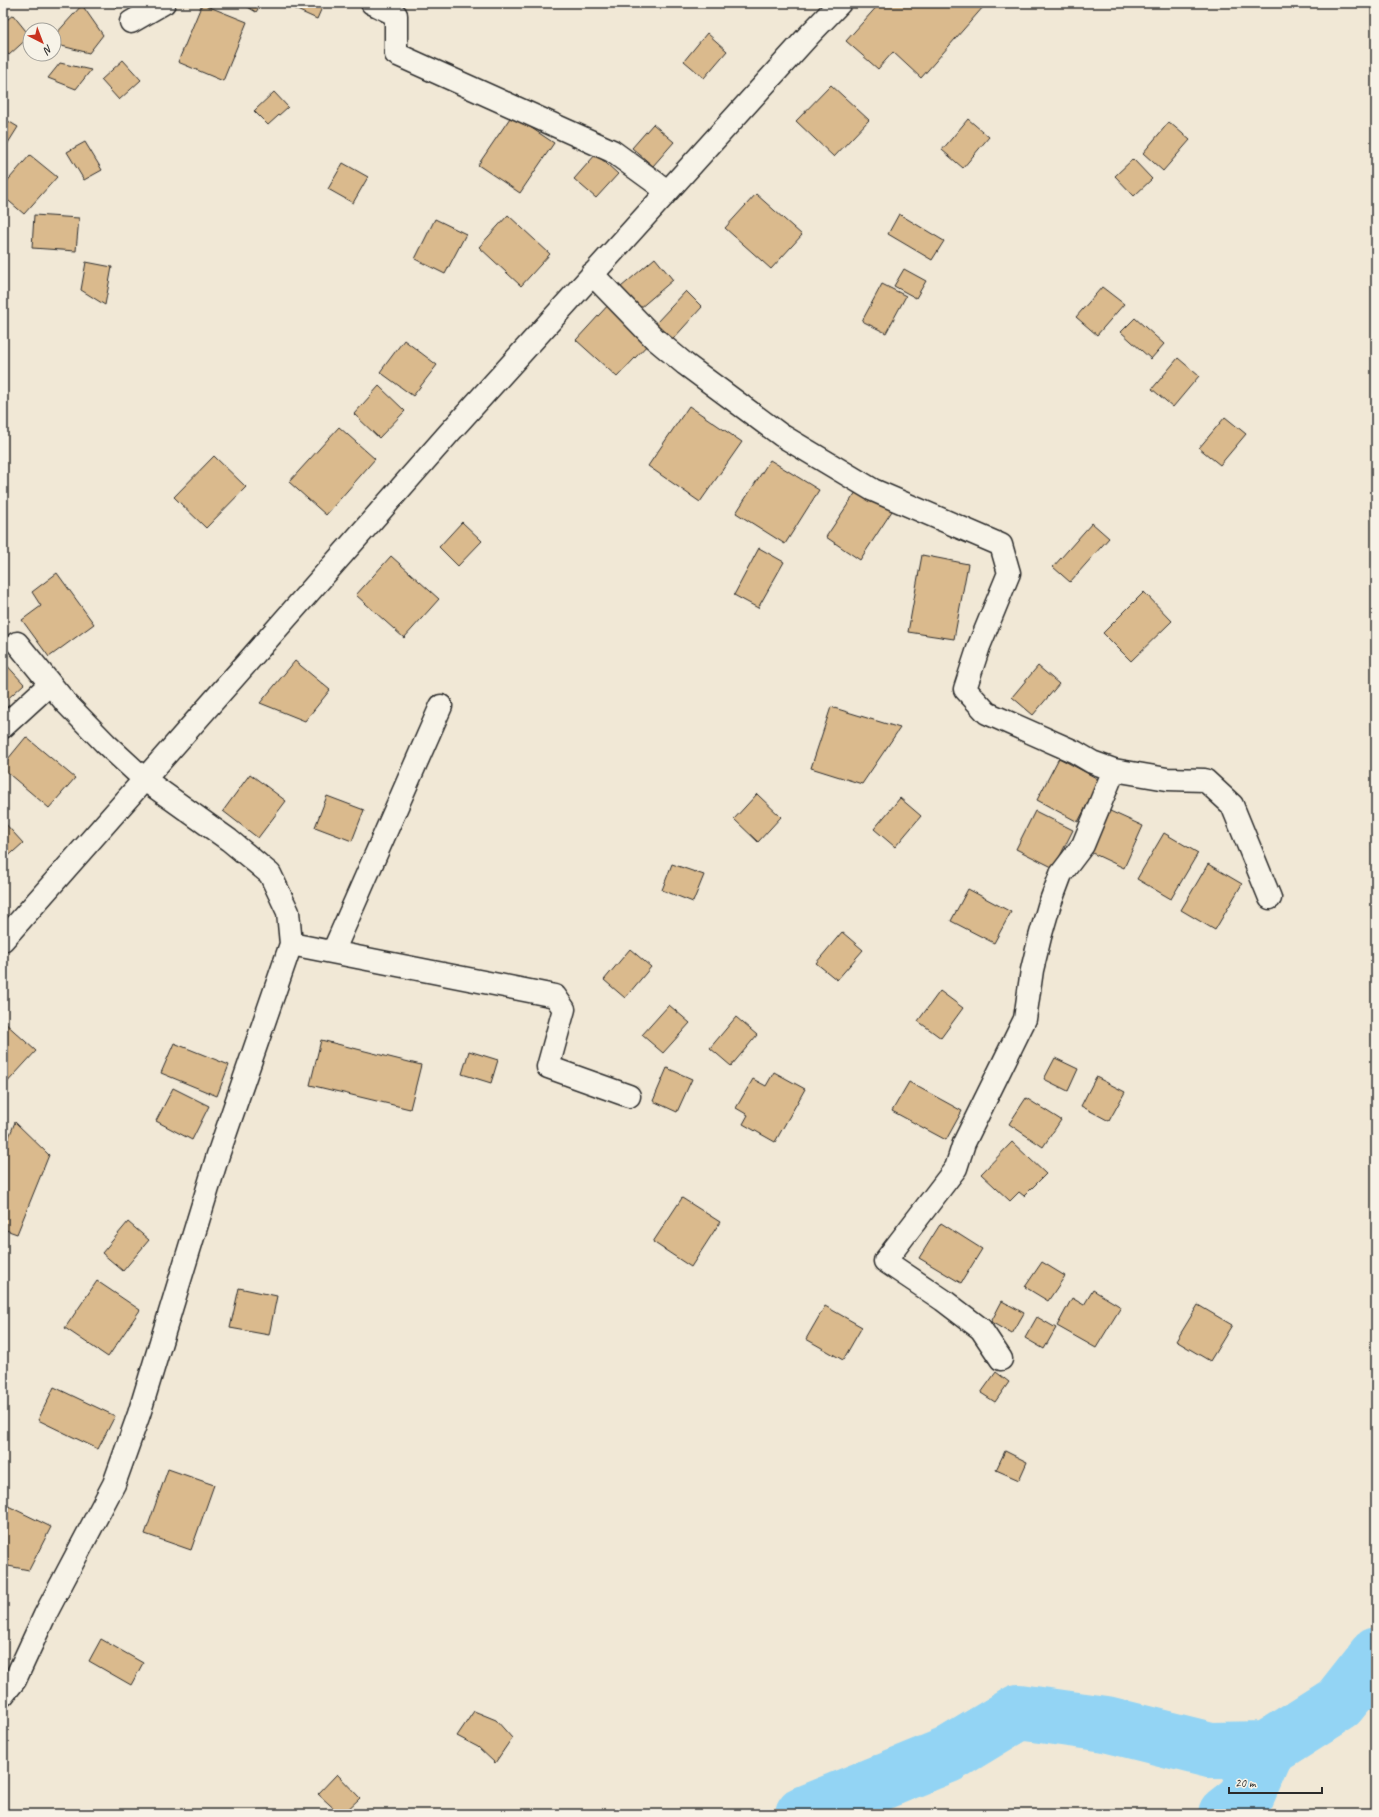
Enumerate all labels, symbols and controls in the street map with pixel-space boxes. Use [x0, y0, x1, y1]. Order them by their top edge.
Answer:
north arrow [22, 22, 62, 62]
text: N [40, 42, 56, 58]
scale bar [1229, 1769, 1322, 1795]
text: 20 m [1235, 1775, 1257, 1791]

